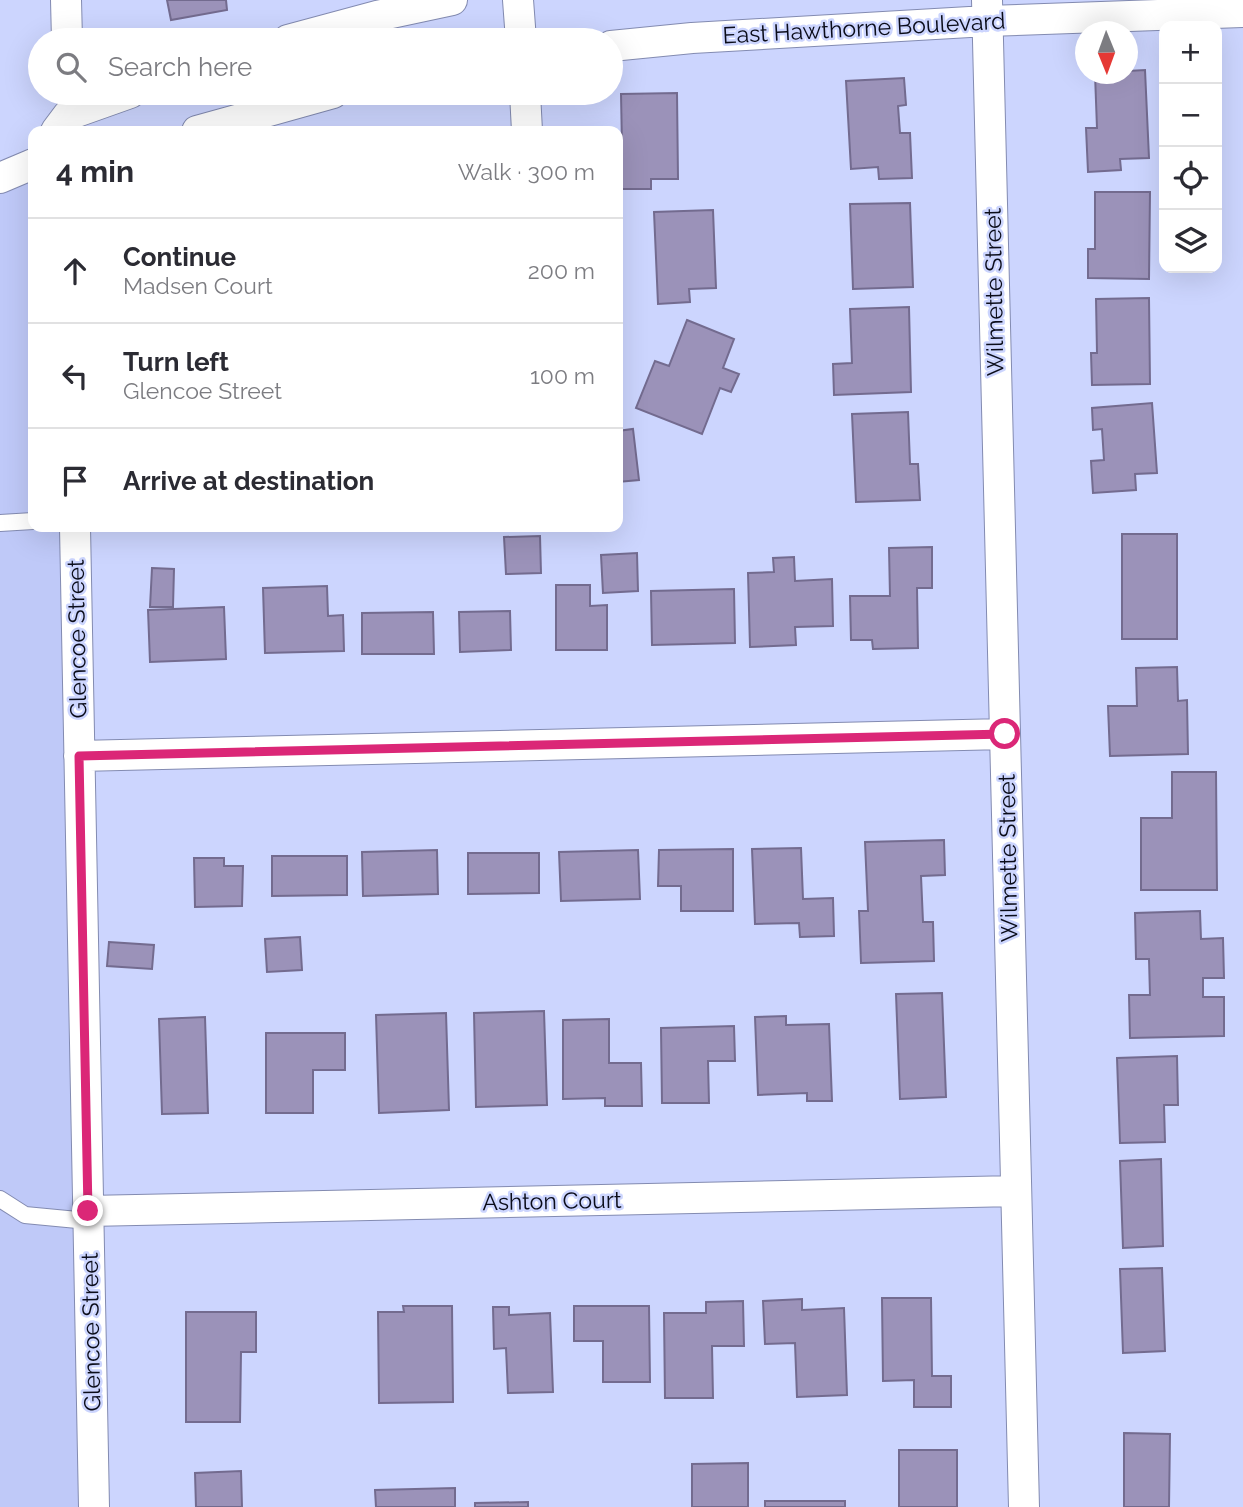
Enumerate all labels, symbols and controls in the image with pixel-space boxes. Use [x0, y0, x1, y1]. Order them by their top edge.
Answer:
street label: East Hawthorne Boulevard [722, 7, 1006, 48]
north arrow [1075, 21, 1138, 84]
map controls [1159, 21, 1222, 273]
button: + [1159, 21, 1222, 84]
search box [28, 28, 623, 105]
icon: search [52, 48, 90, 86]
text: Search here [108, 52, 252, 82]
button: − [1159, 84, 1222, 147]
button: locate [1159, 147, 1222, 210]
text: 4 min [56, 154, 134, 189]
text: Walk · 300 m [458, 158, 595, 185]
street label: Wilmette Street [979, 207, 1008, 376]
button: layers [1159, 210, 1222, 273]
text: Continue [123, 242, 236, 272]
icon: ahead [56, 252, 94, 290]
text: 200 m [528, 257, 595, 284]
text: Madsen Court [123, 272, 273, 299]
text: Turn left [123, 347, 229, 377]
icon: left [56, 357, 94, 395]
text: 100 m [530, 362, 595, 389]
text: Glencoe Street [123, 377, 282, 404]
icon: arrive [56, 462, 94, 500]
text: Arrive at destination [123, 466, 374, 496]
street label: Glencoe Street [62, 559, 91, 719]
route start [989, 718, 1020, 749]
street label: Wilmette Street [993, 773, 1022, 942]
street label: Ashton Court [482, 1186, 622, 1215]
route end [72, 1195, 103, 1226]
street label: Glencoe Street [76, 1252, 105, 1412]

